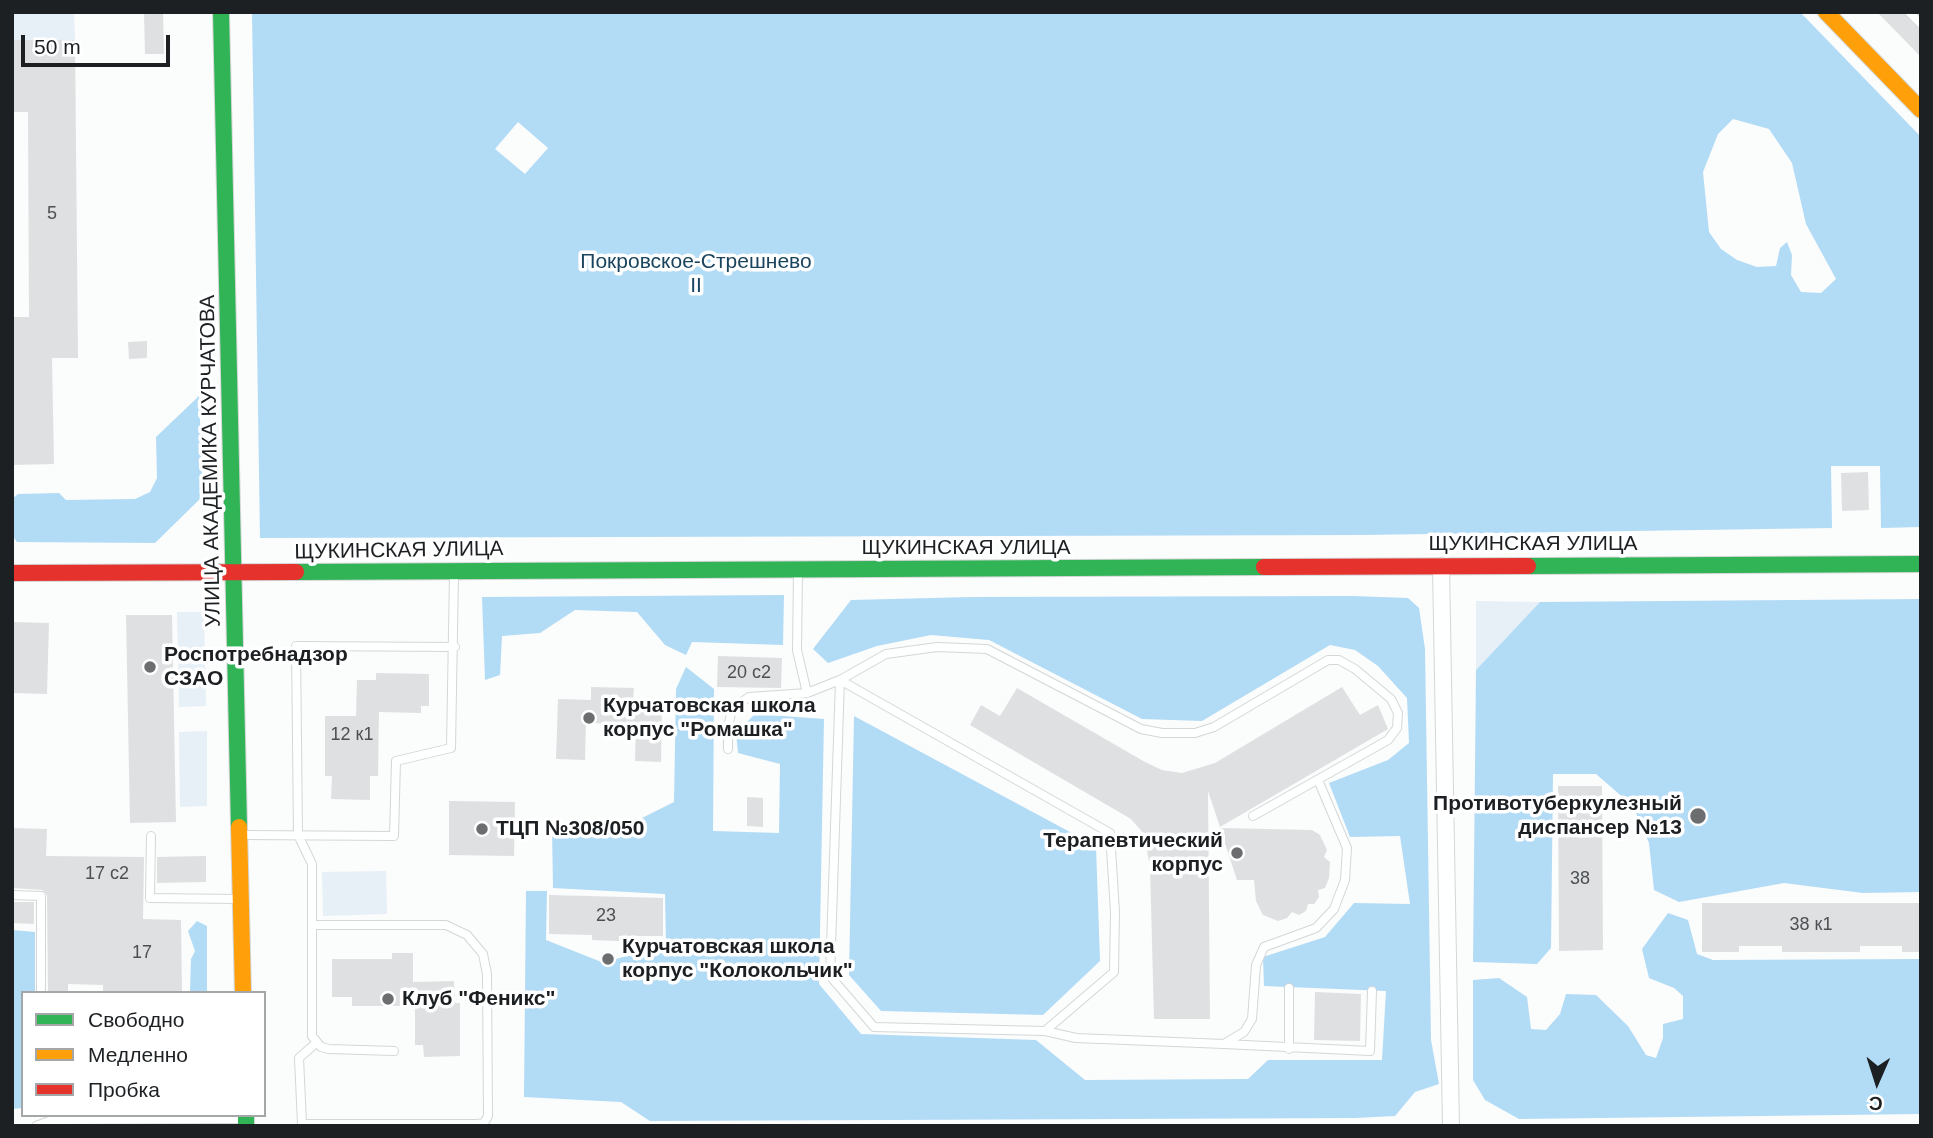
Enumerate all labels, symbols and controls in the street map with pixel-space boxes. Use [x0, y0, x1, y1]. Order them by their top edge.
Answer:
scale bar [24, 21, 173, 65]
text: 50 m [34, 35, 81, 58]
house number: 5 [47, 203, 57, 225]
park label: Покровское-Стрешнево II [580, 249, 812, 299]
street label: УЛИЦА АКАДЕМИКА КУРЧАТОВА [196, 295, 226, 627]
street label: ЩУКИНСКАЯ УЛИЦА [1429, 531, 1637, 557]
street label: ЩУКИНСКАЯ УЛИЦА [862, 535, 1070, 561]
street label: ЩУКИНСКАЯ УЛИЦА [294, 537, 504, 565]
place label: Роспотребнадзор СЗАО [164, 642, 348, 692]
marker: Роспотребнадзор СЗАО [142, 659, 158, 675]
house number: 20 с2 [727, 662, 771, 684]
place label: Курчатовская школа корпус "Ромашка" [603, 693, 816, 743]
marker: Курчатовская школа корпус "Ромашка" [581, 710, 597, 726]
house number: 12 к1 [331, 724, 373, 746]
place label: Противотуберкулезный диспансер №13 [1433, 791, 1682, 841]
marker: Противотуберкулезный диспансер №13 [1688, 806, 1708, 826]
place label: ТЦП №308/050 [496, 816, 644, 842]
marker: ТЦП №308/050 [474, 821, 490, 837]
place label: Терапевтический корпус [1043, 828, 1223, 878]
marker: Терапевтический корпус [1229, 845, 1245, 861]
house number: 17 с2 [85, 863, 129, 885]
house number: 38 [1570, 868, 1590, 890]
house number: 23 [596, 905, 616, 927]
house number: 38 к1 [1790, 914, 1832, 936]
place label: Курчатовская школа корпус "Колокольчик" [622, 934, 853, 984]
house number: 17 [132, 942, 152, 964]
marker: Курчатовская школа корпус "Колокольчик" [600, 951, 616, 967]
place label: Клуб "Феникс" [402, 986, 555, 1012]
legend [21, 991, 266, 1117]
marker: Клуб "Феникс" [380, 991, 396, 1007]
text: Свободно [88, 1008, 185, 1031]
text: Медленно [88, 1043, 188, 1066]
north arrow [1842, 1047, 1912, 1117]
text: Пробка [88, 1078, 160, 1101]
text: С [1868, 1093, 1883, 1114]

